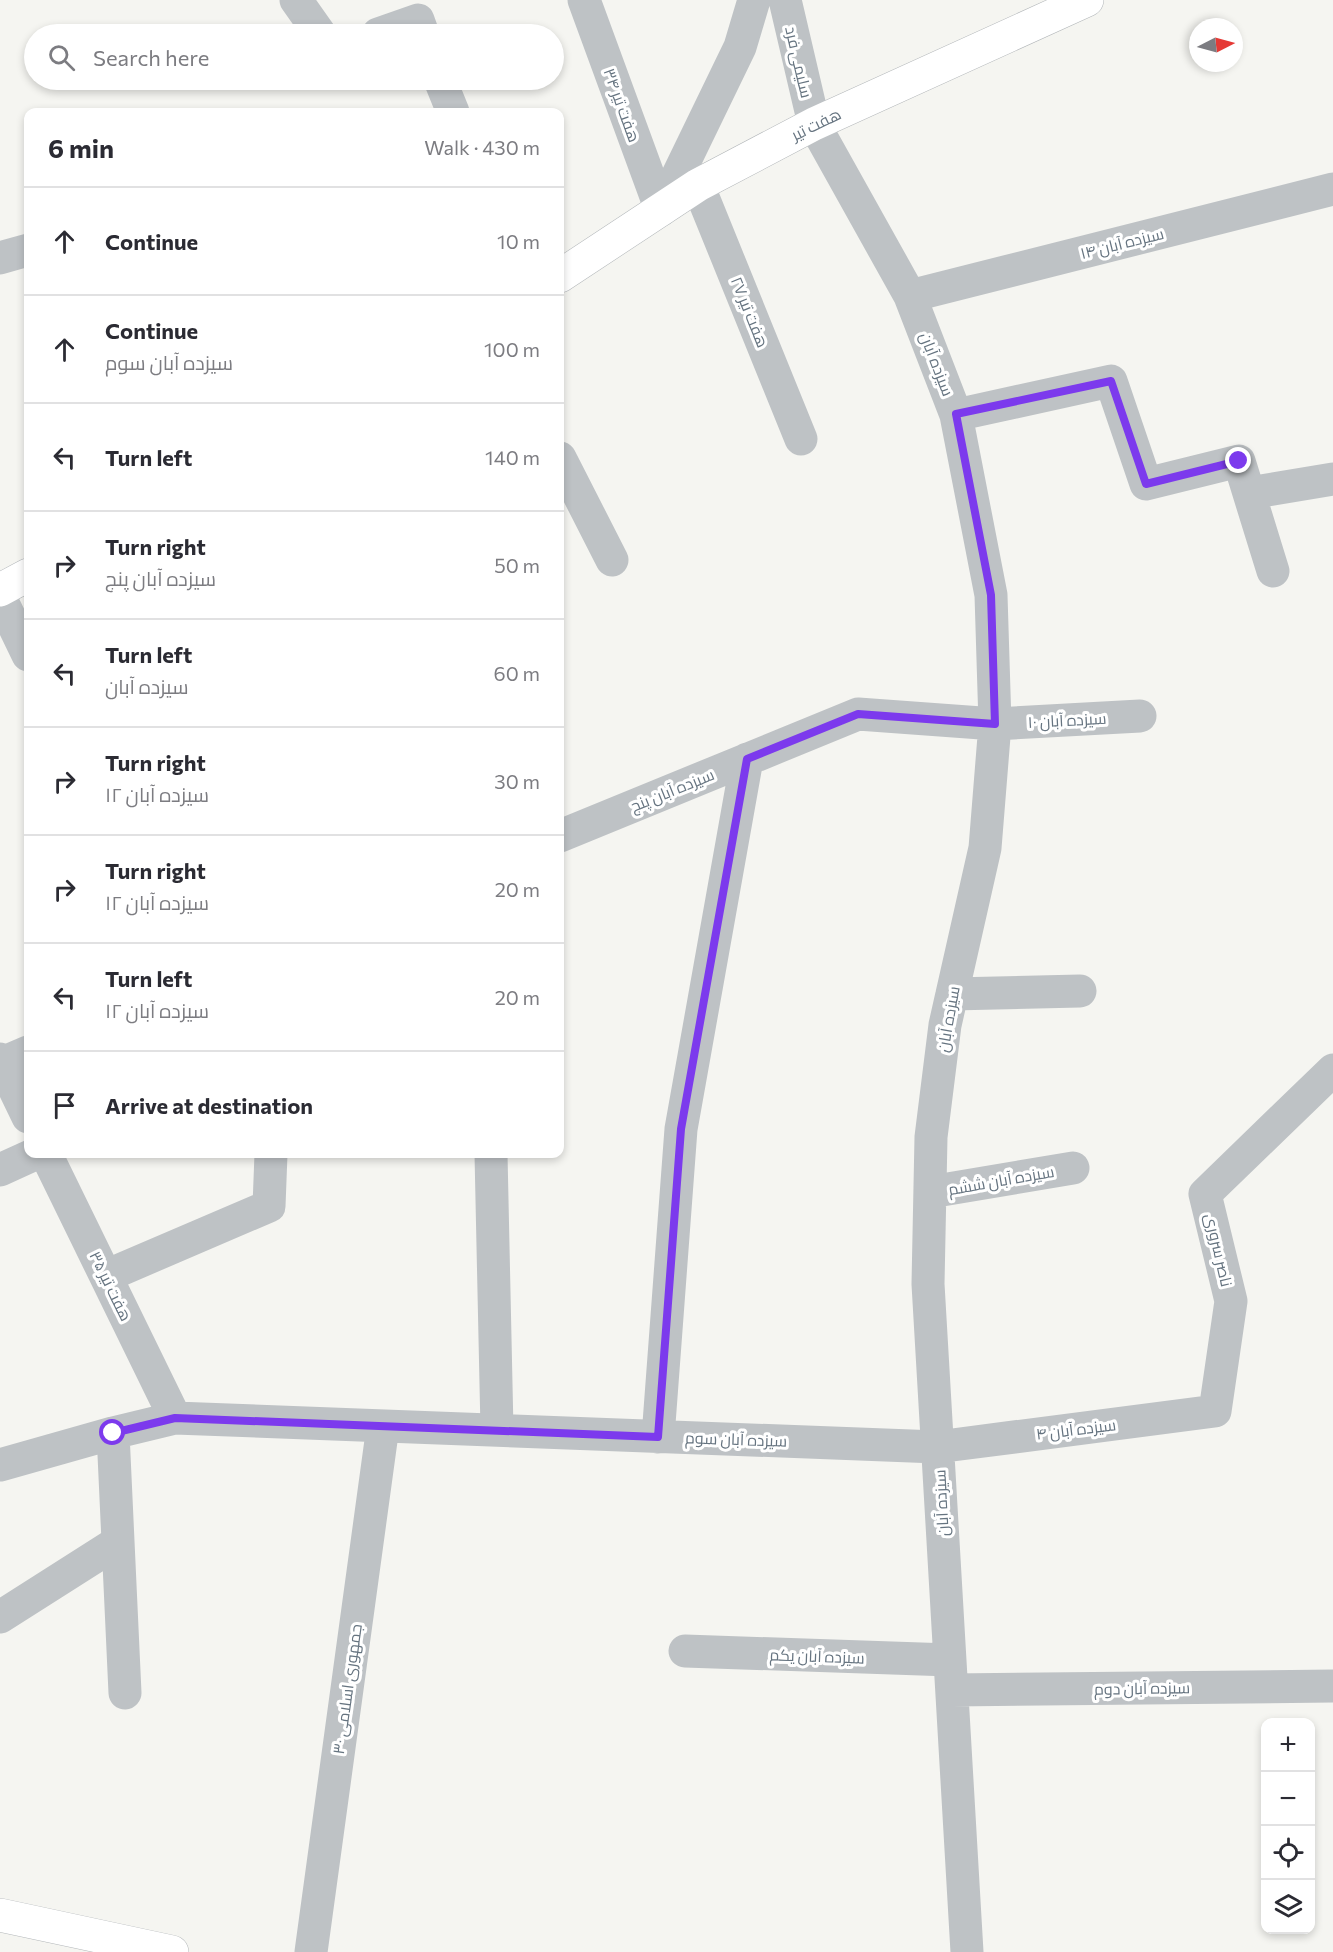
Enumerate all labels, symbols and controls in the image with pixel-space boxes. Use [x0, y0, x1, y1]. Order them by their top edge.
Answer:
north arrow [1189, 18, 1243, 72]
search box [24, 24, 564, 90]
street label: سلیمی فرد [780, 24, 817, 100]
icon: search [45, 41, 78, 74]
text: Search here [93, 44, 209, 71]
street label: هفت تیر ۳۴ [599, 65, 645, 145]
street label: هفت تیر [787, 103, 844, 145]
text: 6 min [48, 132, 114, 163]
text: Walk · 430 m [424, 135, 540, 159]
street label: سیزده آبان ۱۴ [1078, 223, 1166, 264]
icon: ahead [48, 225, 81, 258]
text: Continue [105, 228, 198, 255]
text: 10 m [497, 229, 540, 253]
street label: هفت تیر ۲۷ [727, 274, 773, 350]
text: Continue [105, 317, 198, 344]
street label: سیزده آبان [915, 329, 958, 399]
icon: ahead [48, 333, 81, 366]
text: 100 m [484, 337, 540, 361]
text: سیزده آبان سوم [105, 350, 233, 374]
icon: left [48, 441, 81, 474]
text: Turn left [105, 444, 192, 471]
text: 140 m [485, 445, 540, 469]
route end [1225, 447, 1251, 473]
text: Turn right [105, 533, 206, 560]
icon: right [48, 549, 81, 582]
text: 50 m [494, 553, 540, 577]
text: سیزده آبان پنج [105, 566, 216, 590]
text: Turn left [105, 641, 192, 668]
icon: left [48, 657, 81, 690]
text: 60 m [494, 661, 540, 685]
text: سیزده آبان [105, 674, 189, 698]
street label: سیزده آبان ۱۰ [1027, 708, 1107, 733]
text: Turn right [105, 749, 206, 776]
street label: سیزده آبان پنج [627, 764, 718, 818]
icon: right [48, 765, 81, 798]
text: 30 m [494, 769, 540, 793]
text: سیزده آبان ۱۲ [105, 782, 209, 806]
text: Turn right [105, 857, 206, 884]
icon: right [48, 873, 81, 906]
text: 20 m [495, 877, 540, 901]
text: سیزده آبان ۱۲ [105, 890, 209, 914]
text: Turn left [105, 965, 192, 992]
icon: left [48, 981, 81, 1014]
street label: سیزده آبان [932, 984, 965, 1054]
text: 20 m [495, 985, 540, 1009]
text: سیزده آبان ۱۲ [105, 998, 209, 1022]
icon: arrive [48, 1089, 81, 1122]
text: Arrive at destination [105, 1092, 313, 1119]
street label: سیزده آبان ششم [946, 1161, 1056, 1201]
street label: ناصر سروری [1200, 1211, 1237, 1289]
street label: هفت تیر ۳۵ [85, 1248, 137, 1324]
street label: سیزده آبان ۴ [1035, 1414, 1117, 1445]
route start [99, 1419, 125, 1445]
street label: سیزده آبان سوم [684, 1427, 788, 1453]
street label: سیزده آبان [929, 1469, 954, 1537]
street label: جمهوری اسلامی ۳۰ [328, 1622, 367, 1756]
street label: سیزده آبان یکم [769, 1644, 865, 1670]
street label: سیزده آبان دوم [1094, 1677, 1190, 1701]
map controls [1261, 1718, 1315, 1934]
button: + [1261, 1718, 1315, 1772]
button: − [1261, 1772, 1315, 1826]
button: locate [1261, 1826, 1315, 1880]
button: layers [1261, 1880, 1315, 1934]

